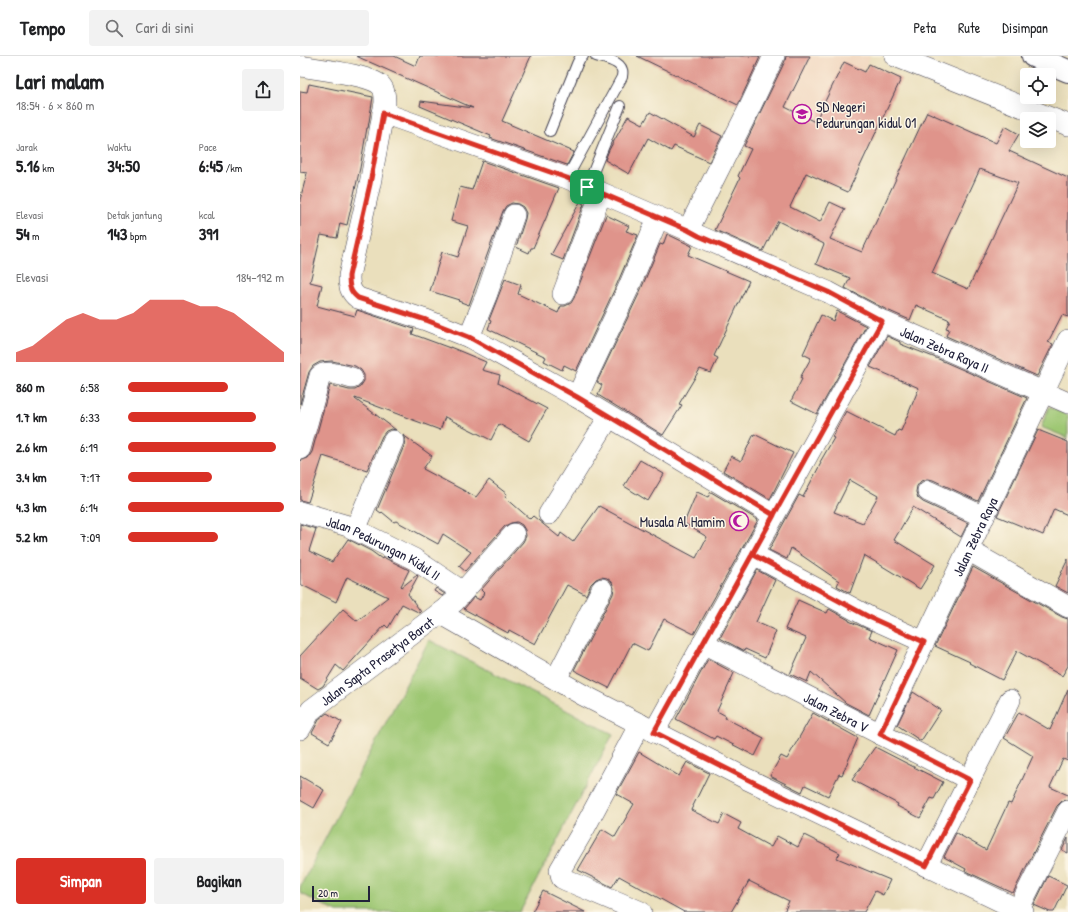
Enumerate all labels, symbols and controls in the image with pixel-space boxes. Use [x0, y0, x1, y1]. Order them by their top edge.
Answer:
search box [89, 10, 369, 46]
text: Tempo [20, 15, 65, 41]
icon: search [103, 17, 125, 39]
text: Cari di sini [135, 17, 194, 38]
text: Peta [913, 18, 936, 37]
text: Rute [958, 18, 980, 37]
text: Disimpan [1002, 18, 1048, 37]
text: Lari malam [16, 66, 104, 96]
map controls [1020, 68, 1056, 148]
button: locate [1020, 68, 1056, 104]
button: share [242, 69, 284, 111]
text: 18:54 · 6 × 860 m [16, 96, 94, 114]
place label: SD Negeri Pedurungan kidul 01 [816, 97, 916, 133]
school or university icon: SD Negeri Pedurungan kidul 01 [791, 103, 813, 125]
button: layers [1020, 112, 1056, 148]
text: Jarak [16, 140, 38, 154]
text: Waktu [107, 140, 131, 154]
text: Pace [199, 140, 217, 154]
text: 5.16 [16, 154, 40, 177]
text: 34:50 [107, 154, 140, 177]
text: 6:45 [199, 154, 223, 177]
text: km [40, 161, 54, 175]
text: /km [223, 161, 242, 175]
pin [570, 170, 604, 204]
icon: arrive [576, 176, 598, 198]
text: Elevasi [16, 208, 44, 222]
text: Detak jantung [107, 208, 162, 222]
text: kcal [199, 208, 215, 222]
text: 54 [16, 222, 30, 245]
text: 143 [107, 222, 128, 245]
text: 391 [199, 222, 219, 245]
text: m [30, 229, 40, 243]
text: bpm [128, 229, 147, 243]
text: Elevasi [16, 268, 49, 286]
text: 184–192 m [236, 268, 284, 286]
street label: Jalan Zebra Raya II [897, 321, 992, 377]
text: 860 m [16, 378, 44, 396]
text: 6:58 [80, 378, 99, 396]
text: 1.7 km [16, 408, 47, 426]
text: 6:33 [80, 408, 100, 426]
text: 2.6 km [16, 438, 47, 456]
text: 6:19 [80, 438, 98, 456]
text: 3.4 km [16, 468, 47, 486]
text: 7:17 [80, 468, 101, 486]
street label: Jalan Zebra Raya [947, 493, 1001, 579]
text: 4.3 km [16, 498, 47, 516]
text: 6:14 [80, 498, 98, 516]
mosque icon: Musala Al Hamim [728, 510, 750, 532]
street label: Jalan Pedurungan Kidul II [324, 511, 445, 584]
place label: Musala Al Hamim [640, 512, 725, 531]
text: 5.2 km [16, 528, 48, 546]
text: 7:09 [80, 528, 100, 546]
street label: Jalan Sapta Prasetya Barat [316, 612, 437, 710]
street label: Jalan Zebra V [801, 687, 872, 736]
button: Simpan [16, 858, 146, 904]
button: Bagikan [154, 858, 284, 904]
scale bar [312, 884, 370, 903]
text: 20 m [318, 886, 338, 900]

